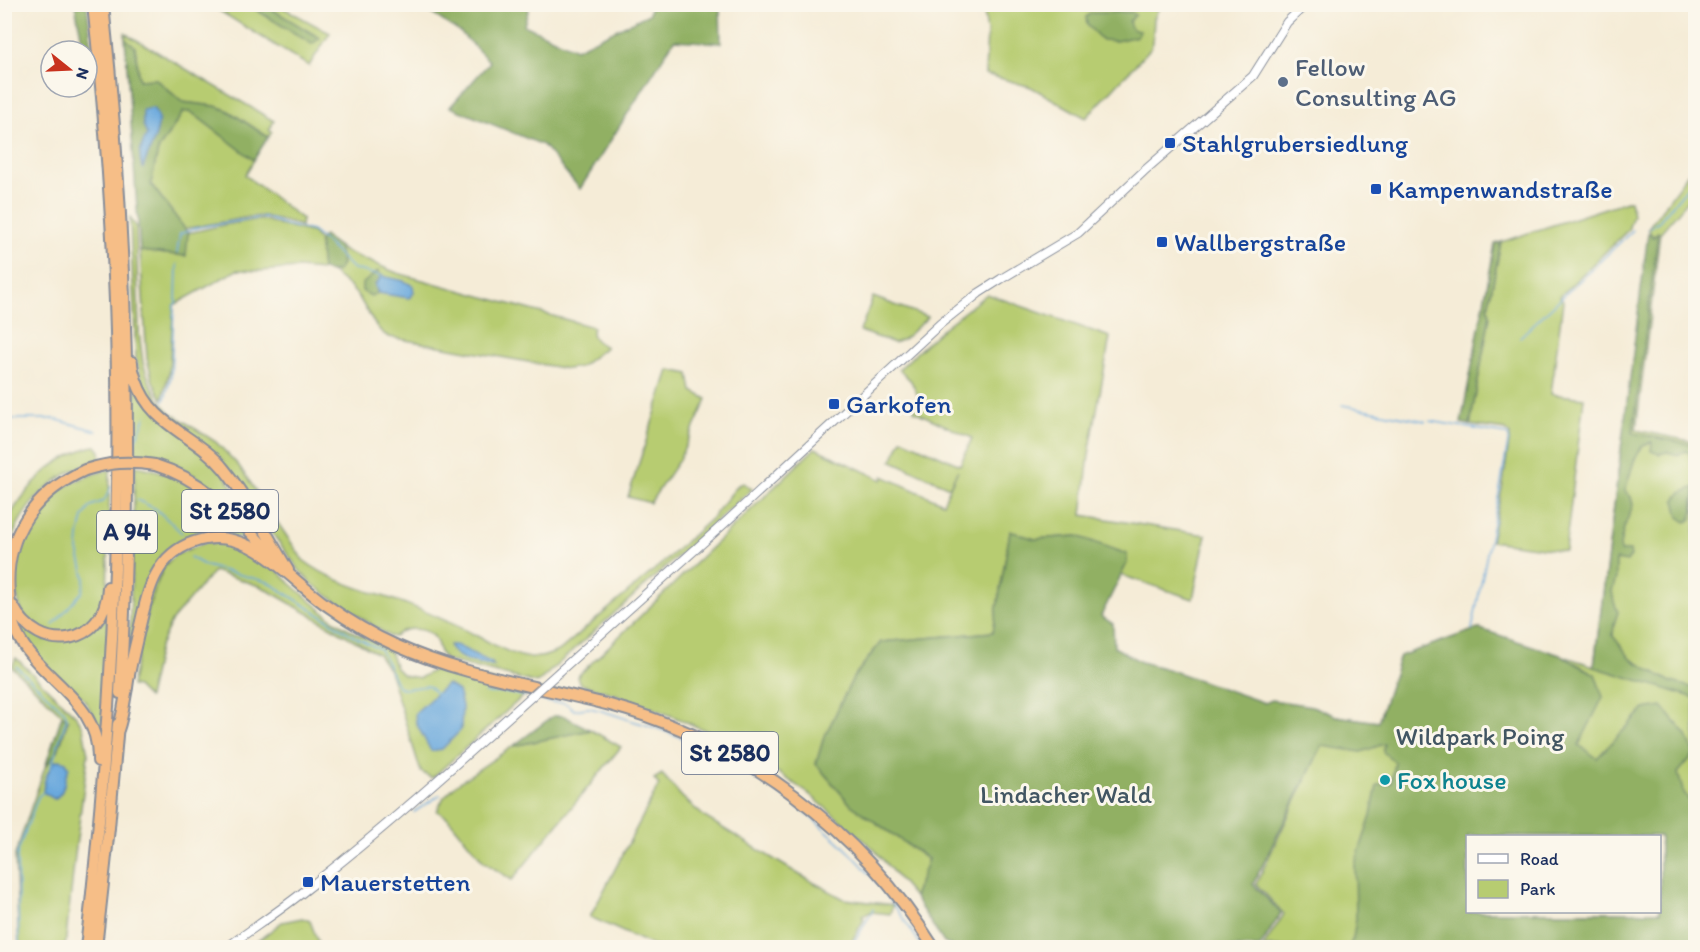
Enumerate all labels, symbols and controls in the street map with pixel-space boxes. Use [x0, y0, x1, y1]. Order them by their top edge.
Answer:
north arrow [39, 39, 99, 99]
place label: Fellow Consulting AG [1295, 51, 1457, 113]
text: N [72, 65, 93, 82]
marker: Fellow Consulting AG [1276, 75, 1290, 89]
place label: Stahlgrubersiedlung [1182, 127, 1409, 159]
marker: Stahlgrubersiedlung [1163, 136, 1177, 150]
place label: Kampenwandstraße [1388, 173, 1613, 205]
marker: Kampenwandstraße [1369, 182, 1383, 196]
place label: Wallbergstraße [1174, 226, 1346, 258]
marker: Wallbergstraße [1155, 235, 1169, 249]
place label: Garkofen [846, 388, 952, 420]
marker: Garkofen [827, 397, 841, 411]
road number: St 2580 [182, 490, 278, 532]
road number: A 94 [97, 511, 157, 553]
park label: Wildpark Poing [1396, 720, 1565, 752]
road number: St 2580 [682, 732, 778, 774]
place label: Fox house [1397, 764, 1507, 796]
marker: Fox house [1378, 773, 1392, 787]
park label: Lindacher Wald [980, 778, 1153, 810]
legend [1466, 835, 1661, 913]
text: Road [1520, 848, 1559, 870]
place label: Mauerstetten [320, 866, 471, 898]
marker: Mauerstetten [301, 875, 315, 889]
text: Park [1520, 878, 1555, 900]

